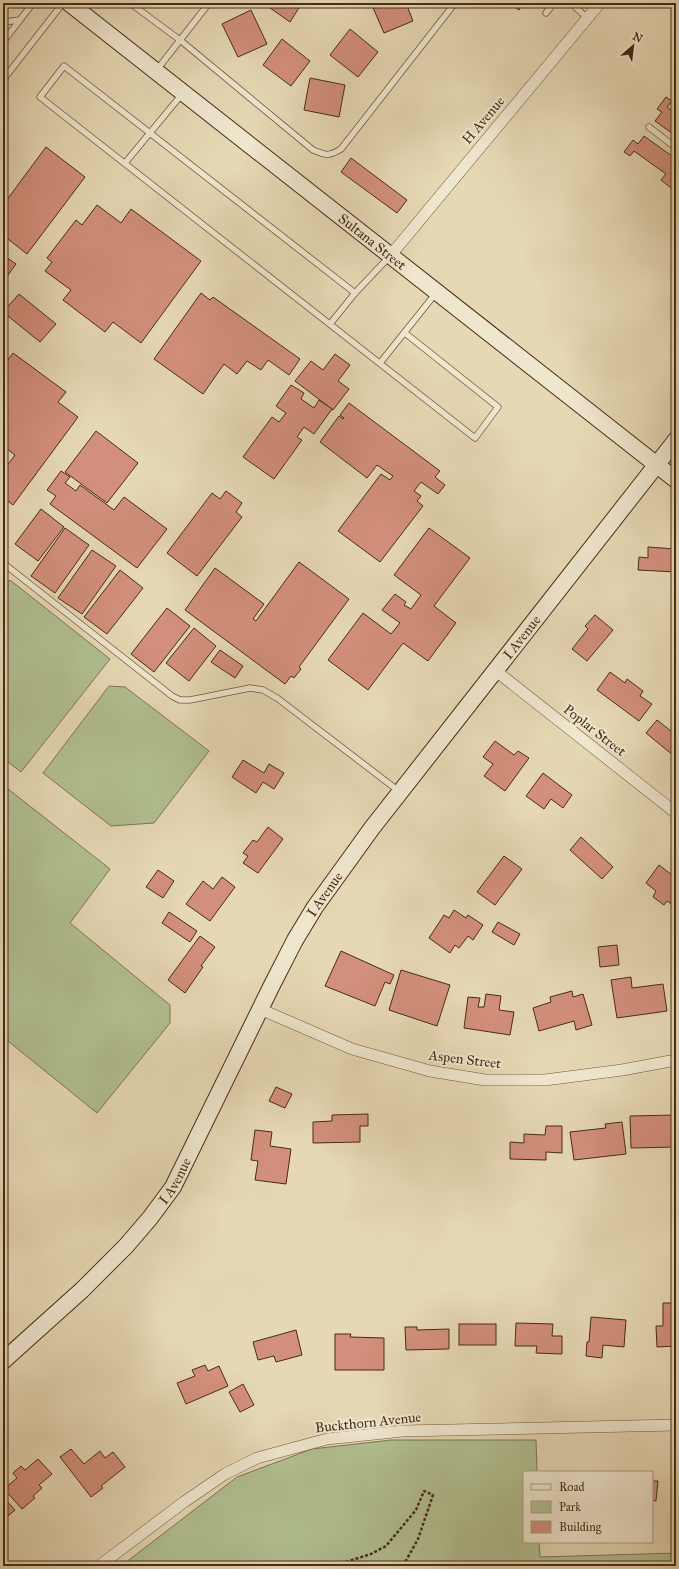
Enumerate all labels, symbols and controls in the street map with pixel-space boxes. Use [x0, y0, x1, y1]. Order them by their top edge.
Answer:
north arrow [613, 26, 653, 66]
text: N [630, 30, 645, 46]
street label: H Avenue [458, 93, 508, 148]
street label: Sultana Street [335, 210, 410, 274]
street label: I Avenue [500, 612, 545, 663]
street label: Poplar Street [560, 701, 629, 760]
street label: I Avenue [303, 868, 347, 920]
street label: Aspen Street [427, 1047, 502, 1072]
street label: I Avenue [155, 1155, 195, 1208]
street label: Buckthorn Avenue [314, 1408, 422, 1437]
legend [523, 1471, 653, 1543]
text: Road [559, 1480, 585, 1494]
text: Park [559, 1500, 581, 1514]
text: Building [559, 1520, 602, 1535]

